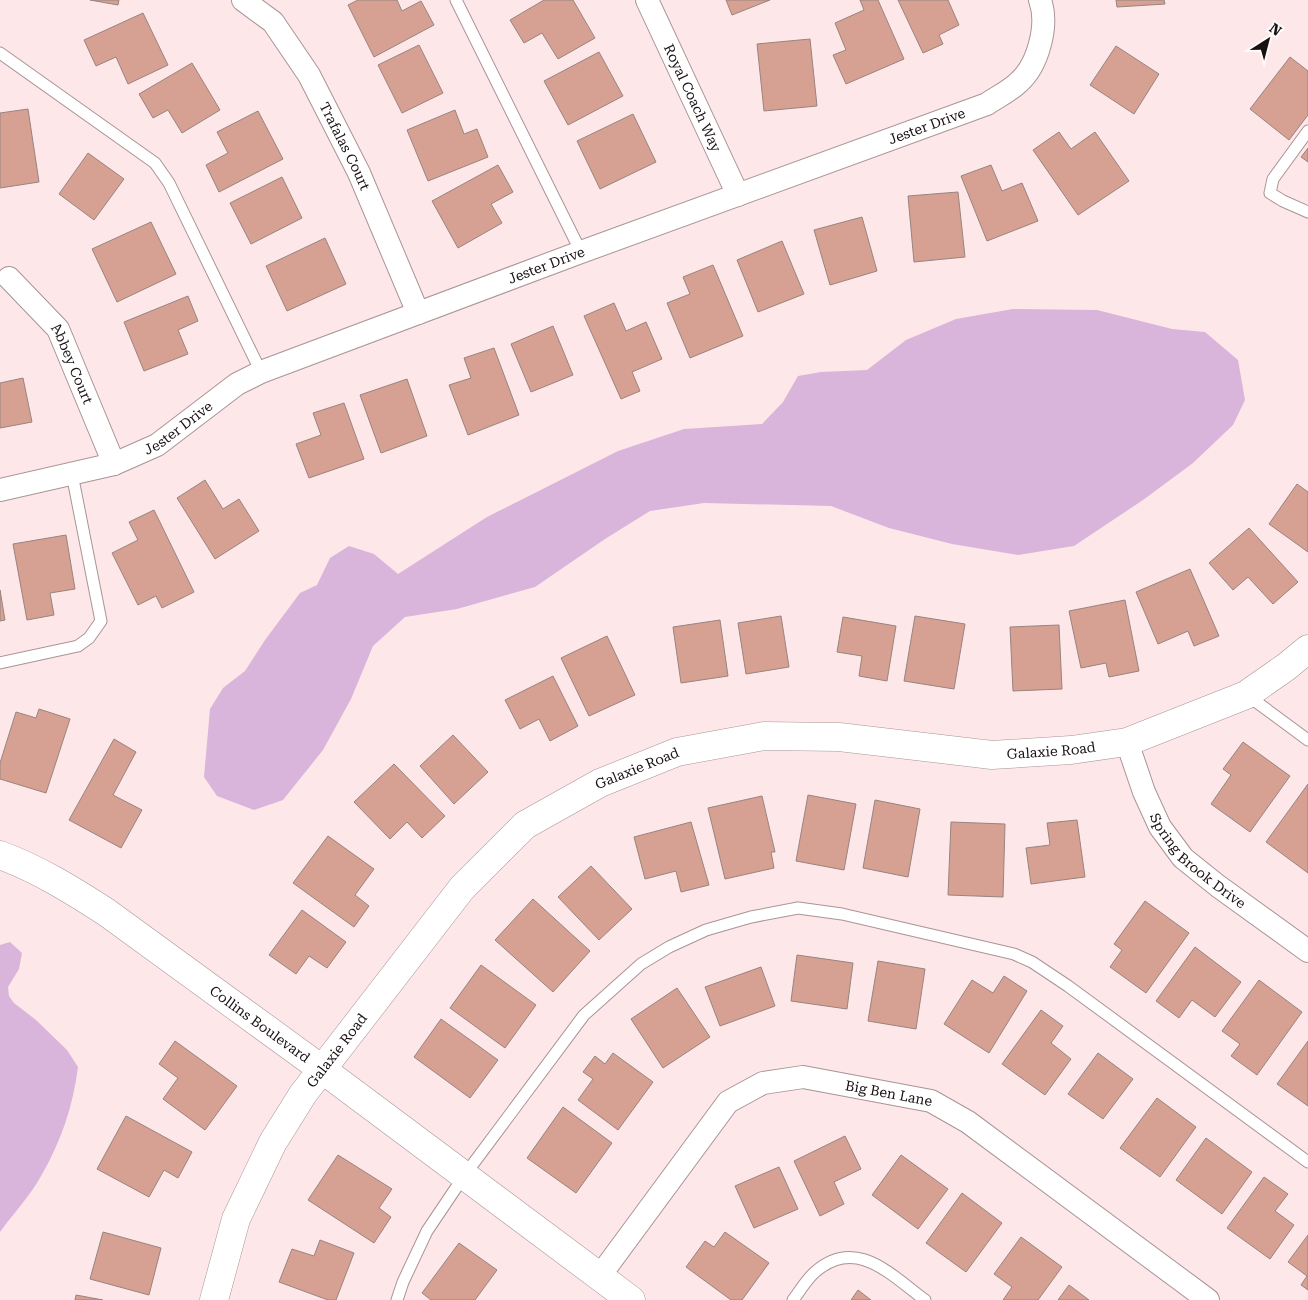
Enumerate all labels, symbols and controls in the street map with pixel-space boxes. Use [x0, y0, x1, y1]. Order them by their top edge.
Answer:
north arrow [1243, 15, 1293, 65]
text: N [1267, 20, 1285, 39]
street label: Royal Coach Way [661, 42, 725, 155]
street label: Trafalas Court [316, 100, 373, 192]
street label: Jester Drive [886, 105, 968, 147]
street label: Jester Drive [506, 243, 587, 287]
street label: Abbey Court [48, 319, 96, 406]
street label: Jester Drive [142, 398, 216, 458]
street label: Galaxie Road [1006, 739, 1096, 762]
street label: Galaxie Road [593, 744, 681, 792]
street label: Spring Brook Drive [1147, 811, 1249, 912]
street label: Collins Boulevard [207, 982, 313, 1066]
street label: Galaxie Road [303, 1010, 370, 1091]
street label: Big Ben Lane [844, 1077, 934, 1109]

